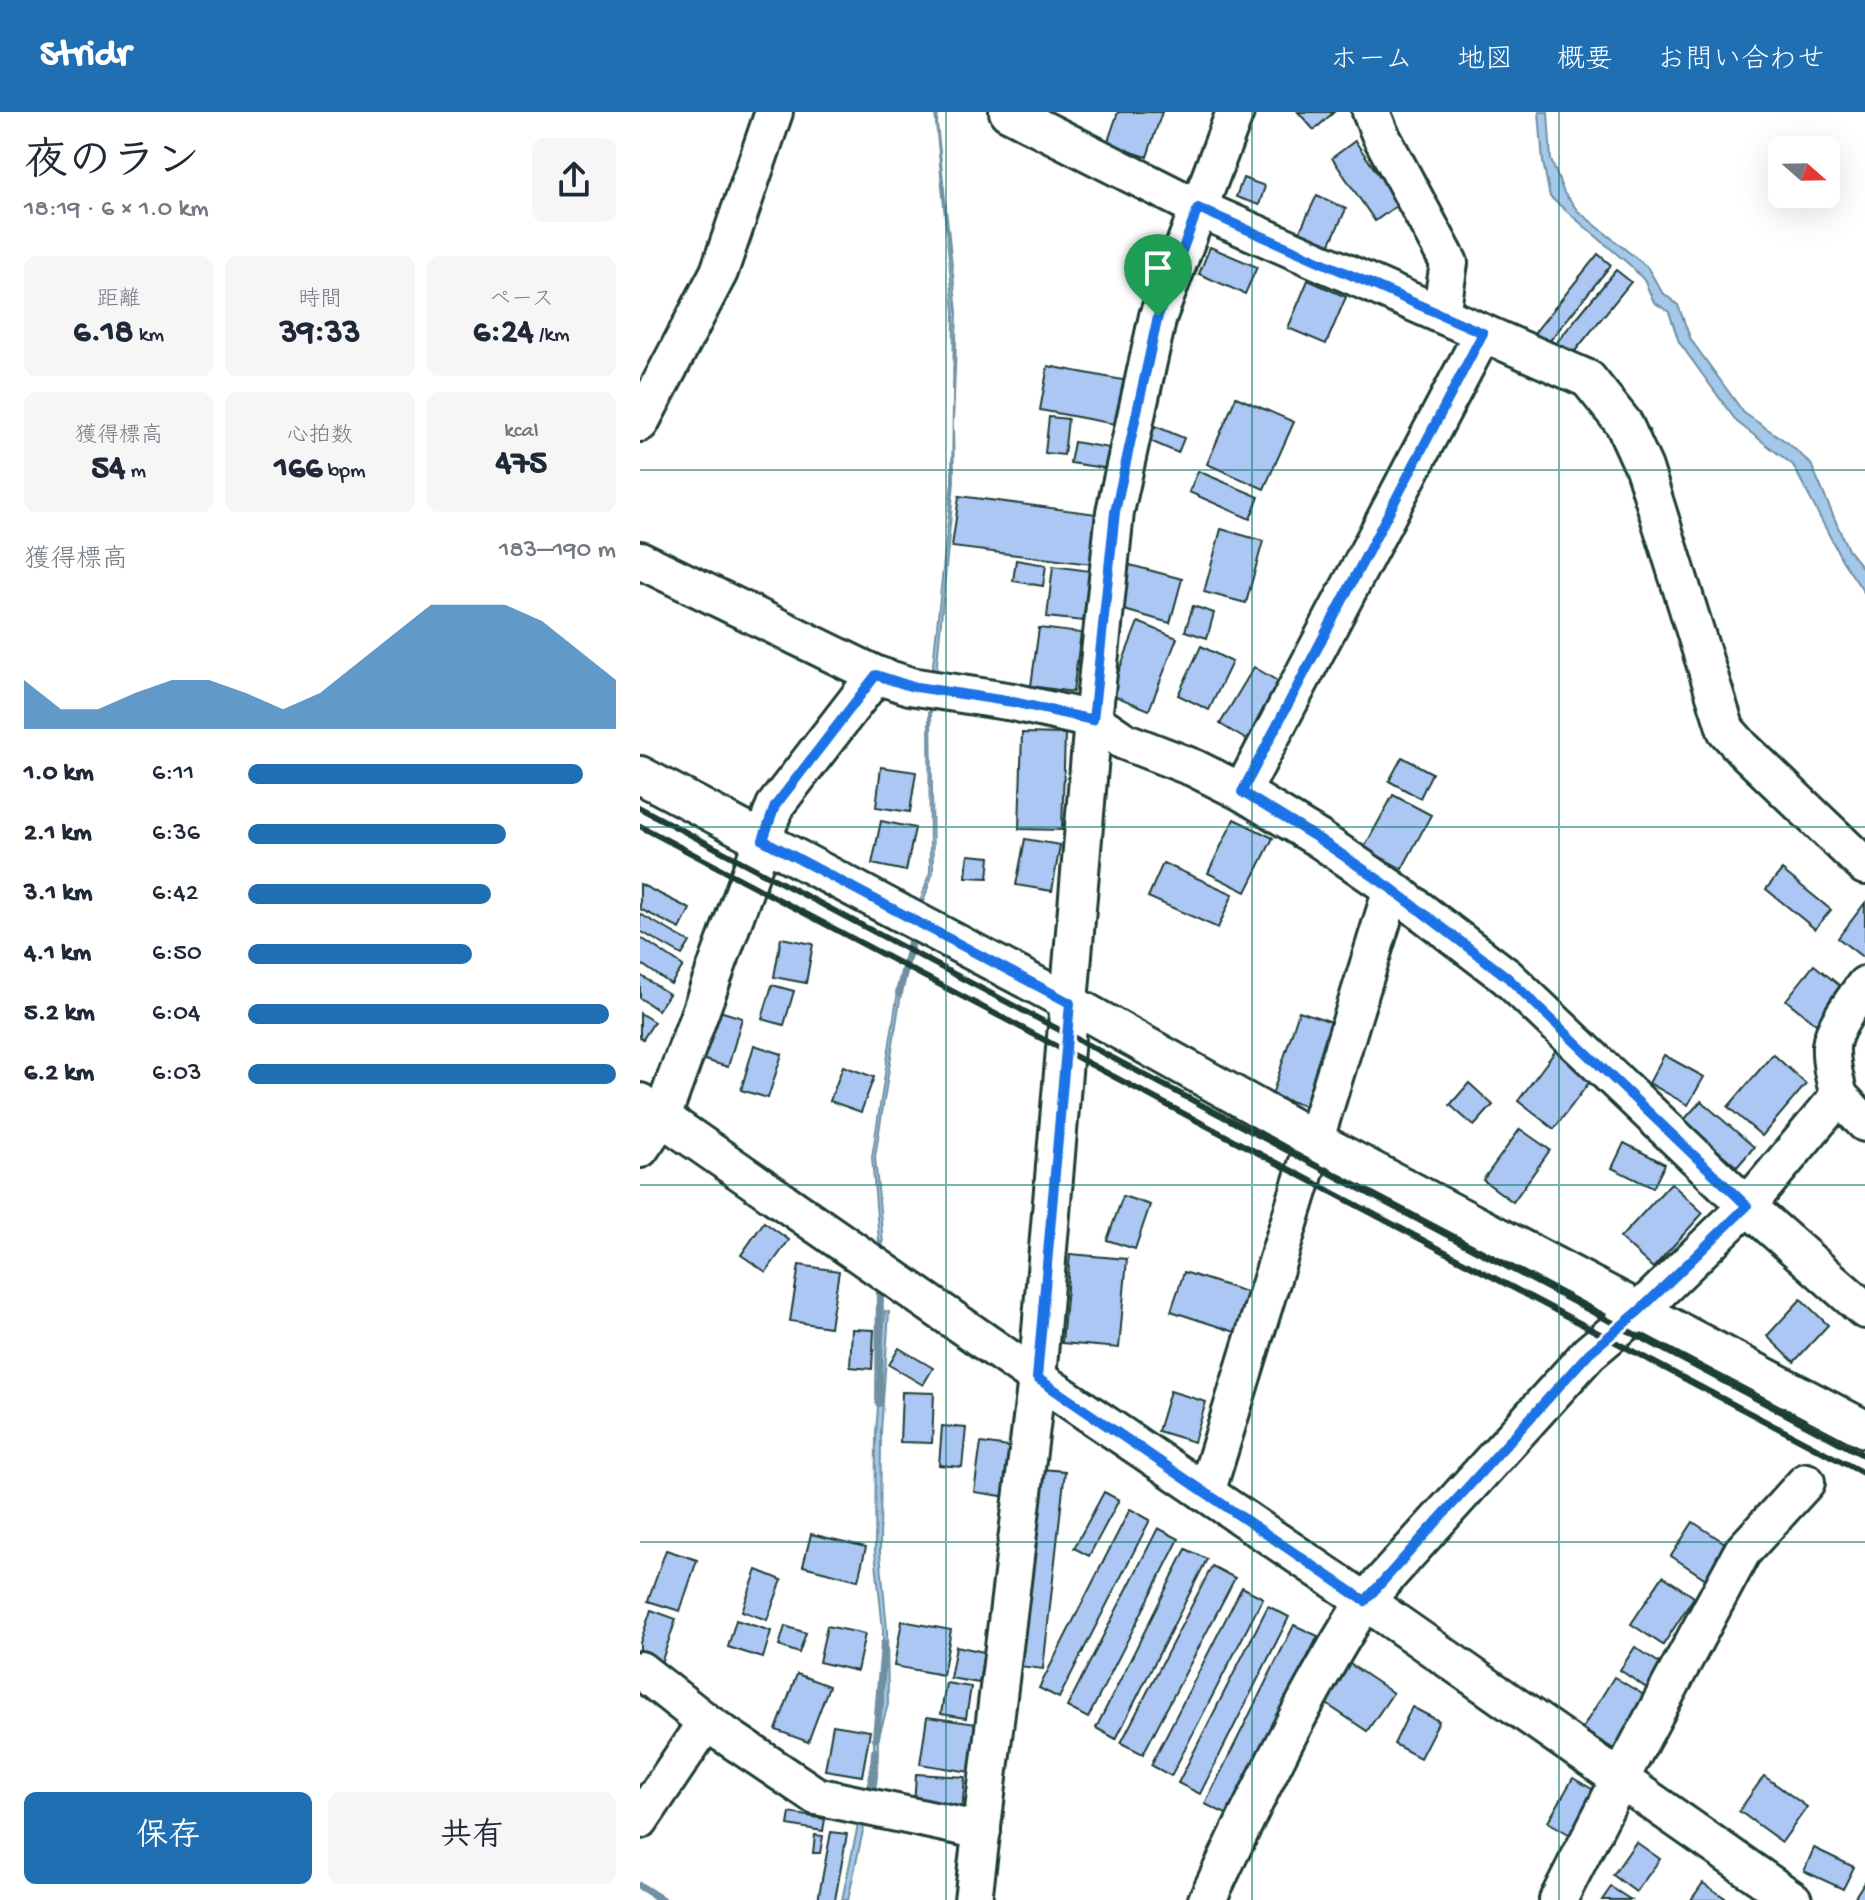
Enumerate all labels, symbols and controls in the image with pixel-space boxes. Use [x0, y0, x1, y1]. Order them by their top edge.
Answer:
text: Stridr [40, 34, 131, 78]
text: ホーム [1330, 45, 1413, 78]
text: 地図 [1457, 45, 1513, 78]
text: 概要 [1557, 45, 1613, 78]
text: お問い合わせ [1657, 45, 1825, 78]
north arrow [1768, 136, 1840, 208]
map controls [1768, 136, 1840, 208]
button: share [532, 138, 616, 222]
text: 夜のラン [24, 139, 200, 191]
text: 18:19 · 6 × 1.0 km [24, 195, 209, 226]
pin [1124, 234, 1192, 316]
icon: arrive [1136, 246, 1180, 290]
text: 距離 [97, 288, 141, 314]
text: 時間 [298, 288, 342, 314]
text: ペース [489, 288, 554, 314]
text: 6.18 [73, 314, 133, 354]
text: 39:33 [280, 314, 360, 354]
text: 6:24 [473, 314, 534, 354]
text: km [133, 323, 164, 349]
text: /km [534, 323, 570, 349]
text: kcal [504, 419, 538, 445]
text: 獲得標高 [75, 424, 163, 450]
text: 心拍数 [287, 424, 353, 450]
text: 475 [495, 445, 547, 485]
text: 54 [91, 450, 125, 490]
text: 166 [274, 450, 322, 490]
text: m [125, 459, 146, 485]
text: bpm [322, 459, 366, 485]
text: 183–190 m [499, 536, 616, 567]
text: 獲得標高 [24, 546, 128, 577]
text: 1.0 km [24, 759, 94, 790]
text: 6:11 [152, 759, 194, 790]
text: 2.1 km [24, 819, 92, 850]
text: 6:36 [152, 819, 200, 850]
text: 3.1 km [24, 879, 92, 910]
text: 6:42 [152, 879, 198, 910]
text: 4.1 km [24, 939, 91, 970]
text: 6:50 [152, 939, 202, 970]
text: 5.2 km [24, 999, 95, 1030]
text: 6:04 [152, 999, 200, 1030]
text: 6.2 km [24, 1059, 94, 1090]
text: 6:03 [152, 1059, 202, 1090]
button: 保存 [24, 1792, 312, 1884]
button: 共有 [328, 1792, 616, 1884]

